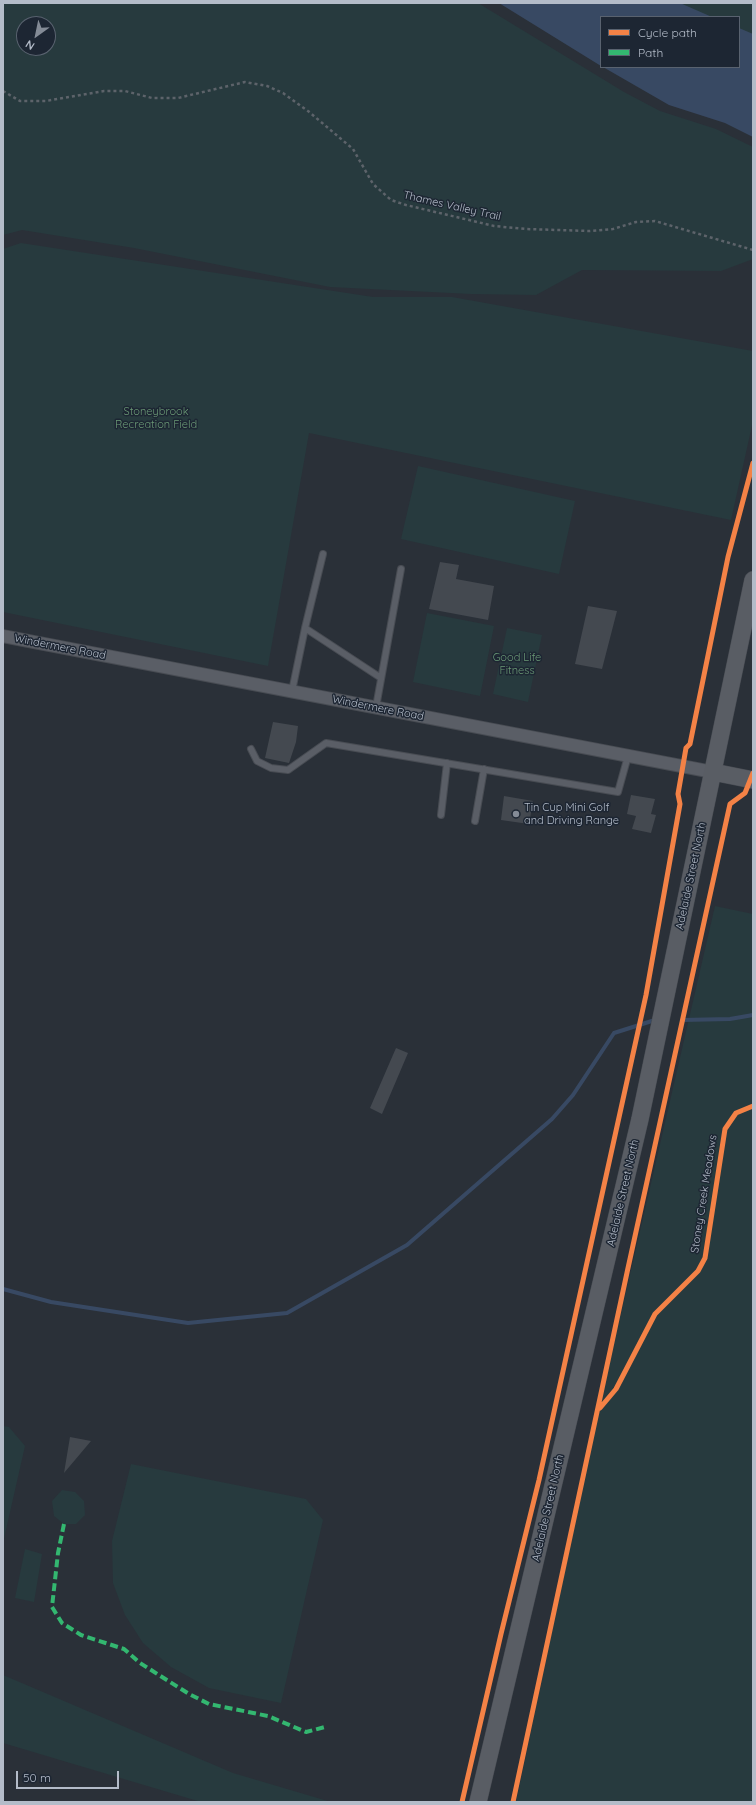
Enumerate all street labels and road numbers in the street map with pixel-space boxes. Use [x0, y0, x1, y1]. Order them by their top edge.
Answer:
street label: Thames Valley Trail [402, 188, 502, 224]
street label: Windermere Road [13, 632, 107, 662]
street label: Windermere Road [331, 693, 425, 723]
street label: Adelaide Street North [673, 821, 709, 931]
street label: Stoney Creek Meadows [688, 1134, 720, 1254]
street label: Adelaide Street North [604, 1138, 642, 1248]
street label: Adelaide Street North [529, 1453, 567, 1563]

